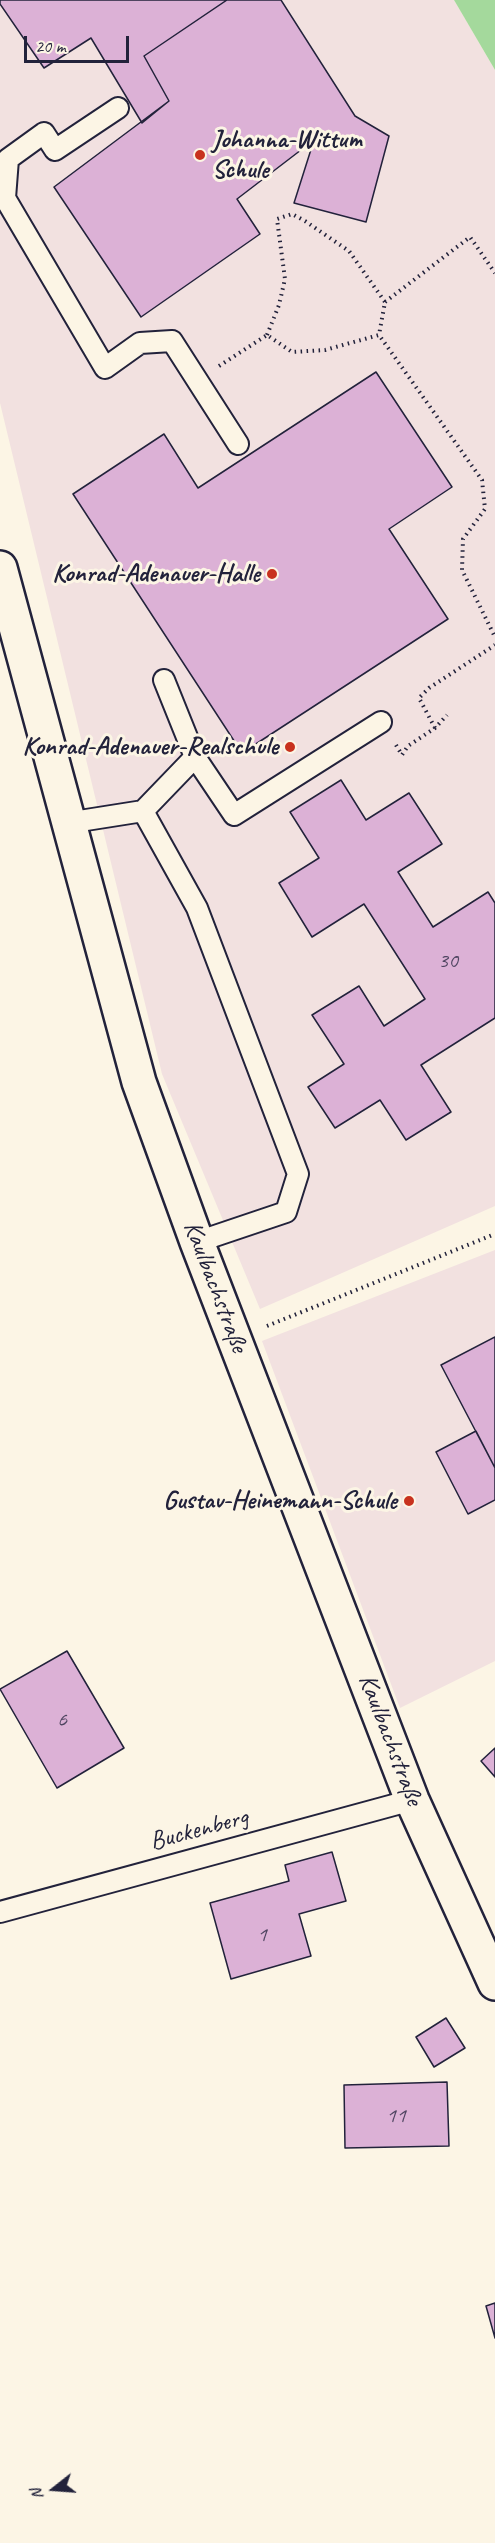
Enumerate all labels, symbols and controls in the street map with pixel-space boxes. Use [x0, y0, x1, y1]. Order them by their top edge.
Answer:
scale bar [27, 24, 132, 62]
text: 20 m [35, 35, 66, 57]
place label: Johanna-Wittum Schule [212, 124, 362, 186]
marker: Johanna-Wittum Schule [193, 148, 207, 162]
place label: Konrad-Adenauer-Halle [52, 558, 260, 590]
marker: Konrad-Adenauer-Halle [265, 567, 279, 581]
place label: Konrad-Adenauer-Realschule [23, 731, 278, 763]
marker: Konrad-Adenauer-Realschule [283, 740, 297, 754]
house number: 30 [438, 948, 458, 974]
street label: Kaulbachstraße [176, 1217, 254, 1357]
place label: Gustav-Heinemann-Schule [163, 1485, 397, 1517]
marker: Gustav-Heinemann-Schule [402, 1494, 416, 1508]
street label: Kaulbachstraße [351, 1670, 429, 1810]
house number: 6 [57, 1707, 67, 1733]
street label: Buckenberg [146, 1802, 252, 1858]
house number: 1 [257, 1922, 267, 1948]
house number: 11 [386, 2103, 406, 2129]
north arrow [24, 2459, 84, 2519]
text: N [26, 2487, 48, 2502]

